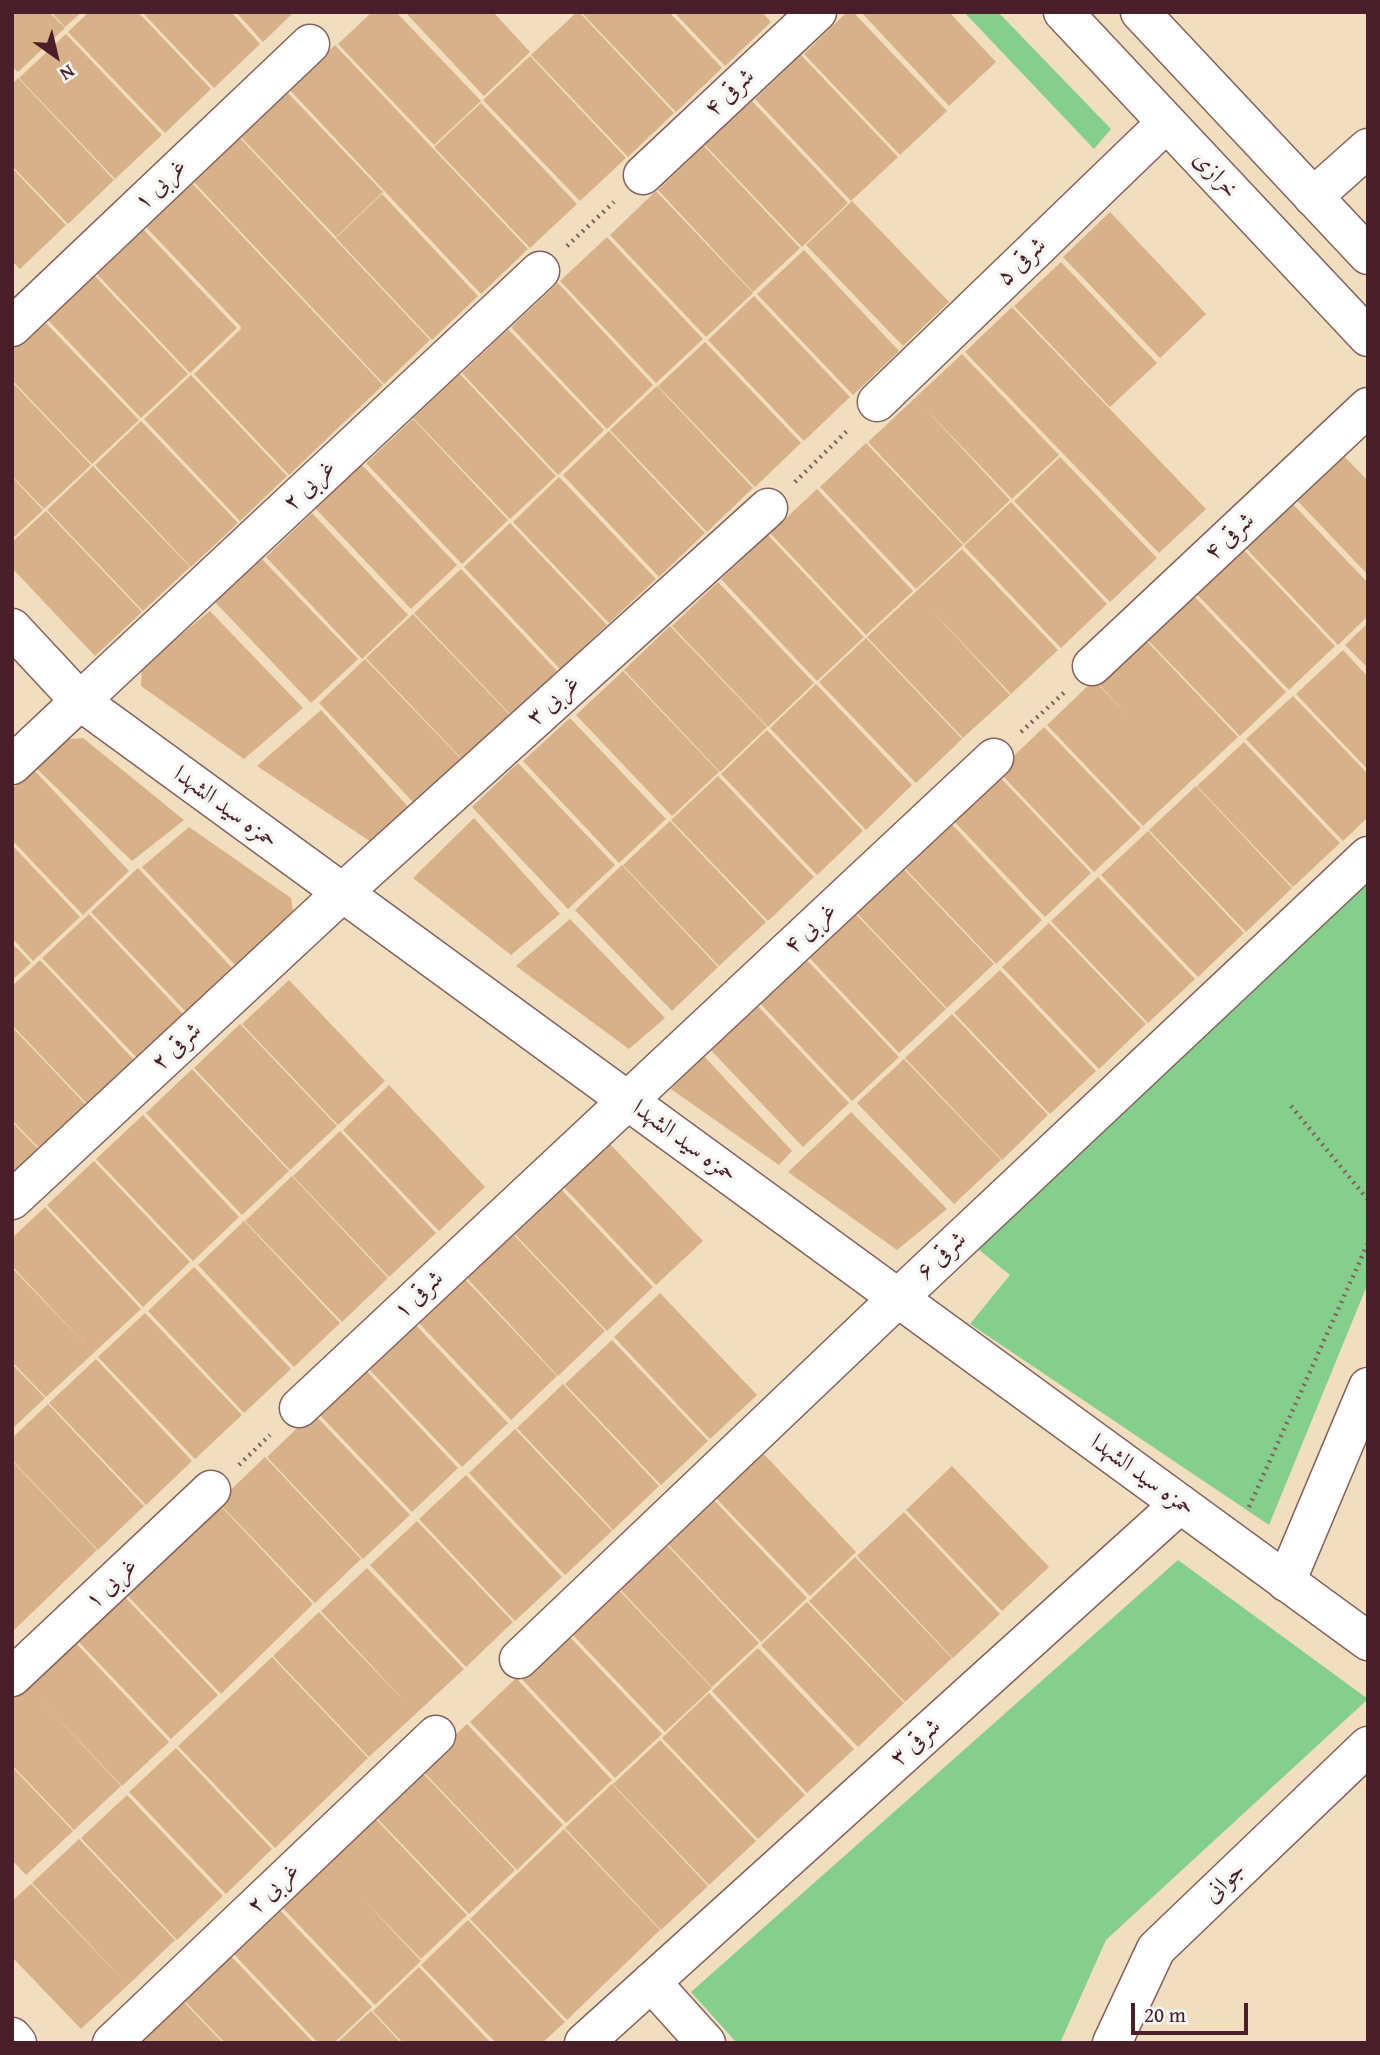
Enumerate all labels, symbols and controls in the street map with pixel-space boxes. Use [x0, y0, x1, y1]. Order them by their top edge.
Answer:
north arrow [21, 21, 91, 91]
text: N [55, 58, 81, 89]
street label: ۴ شرقی [699, 63, 761, 123]
street label: خرازی [1186, 145, 1244, 205]
street label: ۱ غربی [129, 153, 193, 217]
street label: ۵ شرقی [991, 232, 1053, 292]
street label: ۲ غربی [278, 454, 342, 518]
street label: ۴ شرقی [1199, 507, 1261, 567]
street label: ۳ غربی [521, 670, 587, 732]
street label: حمزه سید الشهدا [167, 760, 283, 856]
street label: ۴ غربی [779, 897, 843, 961]
street label: ۲ شرقی [146, 1017, 208, 1077]
street label: حمزه سید الشهدا [626, 1094, 742, 1190]
street label: ۶ شرقی [911, 1226, 973, 1286]
street label: ۱ شرقی [388, 1265, 450, 1325]
street label: حمزه سید الشهدا [1084, 1428, 1200, 1524]
street label: ۱ غربی [80, 1552, 144, 1616]
street label: ۳ شرقی [885, 1713, 947, 1773]
street label: جوانی [1198, 1856, 1252, 1910]
street label: ۲ غربی [242, 1857, 306, 1921]
scale bar [1135, 1988, 1252, 2032]
text: 20 m [1144, 1999, 1186, 2030]

